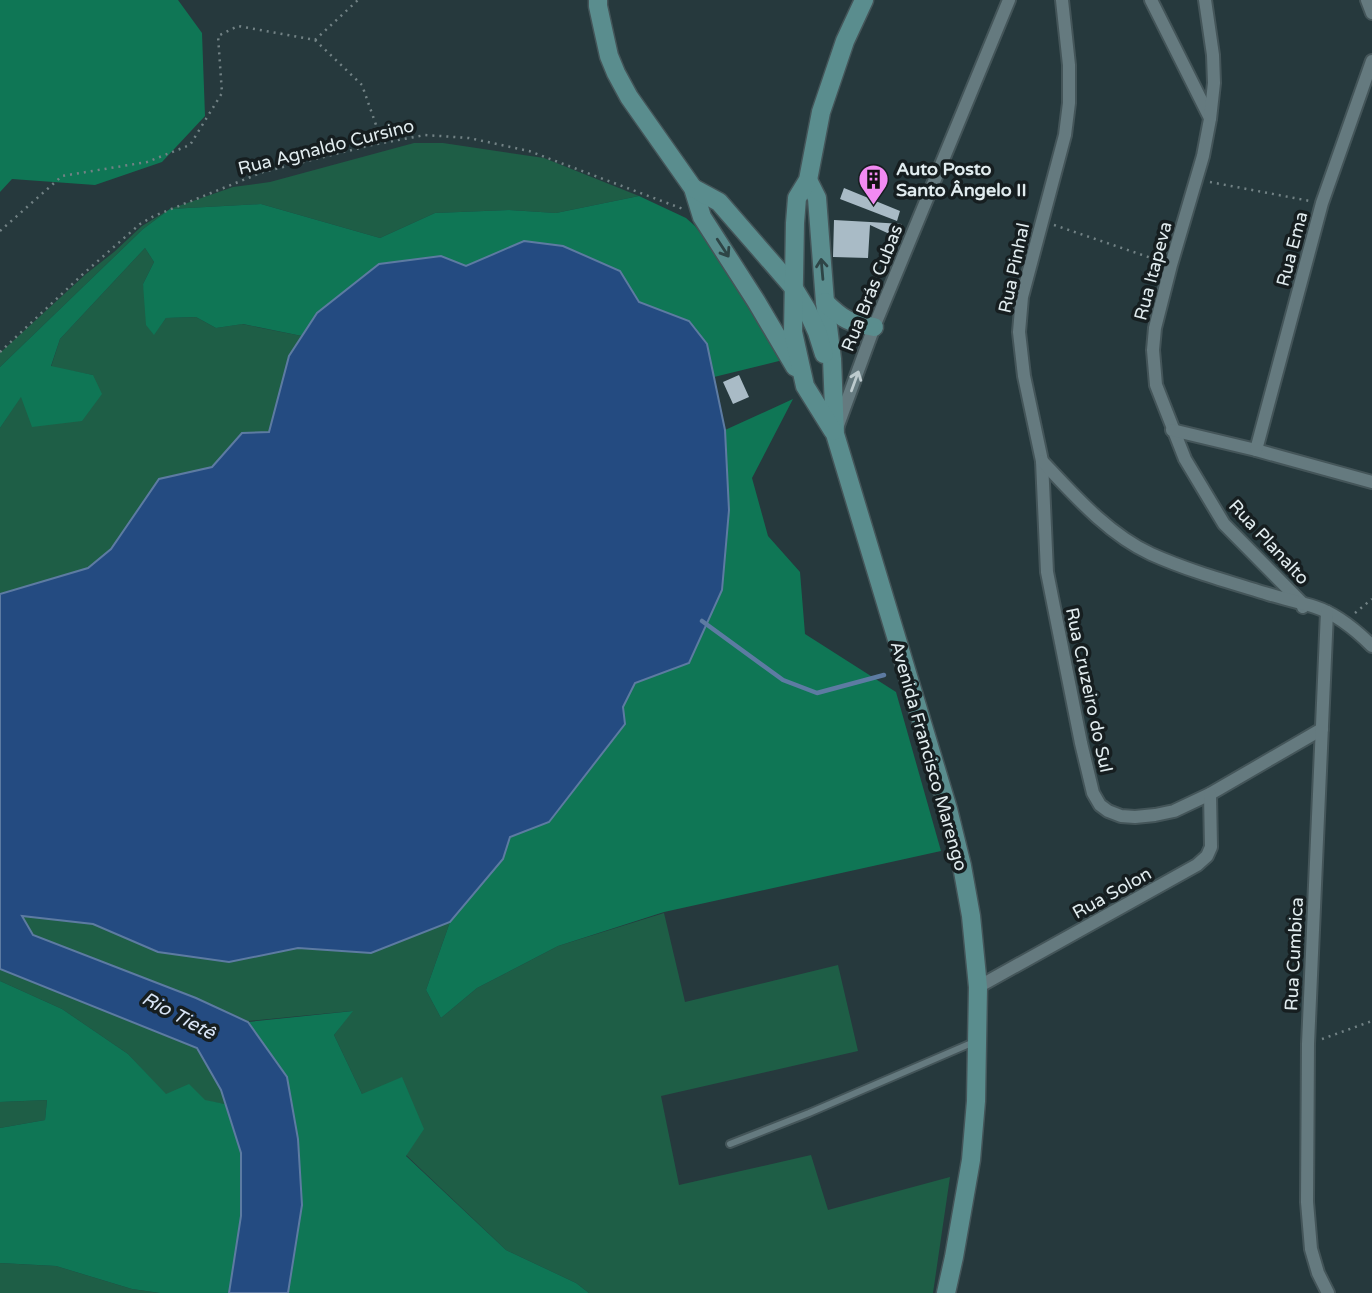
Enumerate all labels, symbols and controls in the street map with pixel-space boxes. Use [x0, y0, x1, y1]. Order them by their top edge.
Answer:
street label: Rua Agnaldo Cursino [236, 114, 416, 180]
place label: Auto Posto Santo Ângelo II [896, 158, 1027, 201]
building icon: Auto Posto Santo Ângelo II [856, 162, 890, 206]
street label: Rua Ema [1271, 209, 1313, 289]
street label: Rua Itapeva [1129, 219, 1177, 323]
street label: Rua Brás Cubas [837, 221, 907, 355]
street label: Rua Pinhal [994, 221, 1034, 315]
one-way arrow [716, 238, 730, 258]
one-way arrow [815, 258, 828, 281]
one-way arrow [849, 370, 862, 392]
street label: Rua Planalto [1224, 495, 1314, 589]
street label: Rua Cruzeiro do Sul [1061, 606, 1117, 774]
street label: Avenida Francisco Marengo [886, 639, 972, 873]
street label: Rua Solon [1069, 862, 1155, 924]
street label: Rua Cumbica [1280, 897, 1308, 1011]
water label: Rio Tietê [138, 988, 220, 1045]

